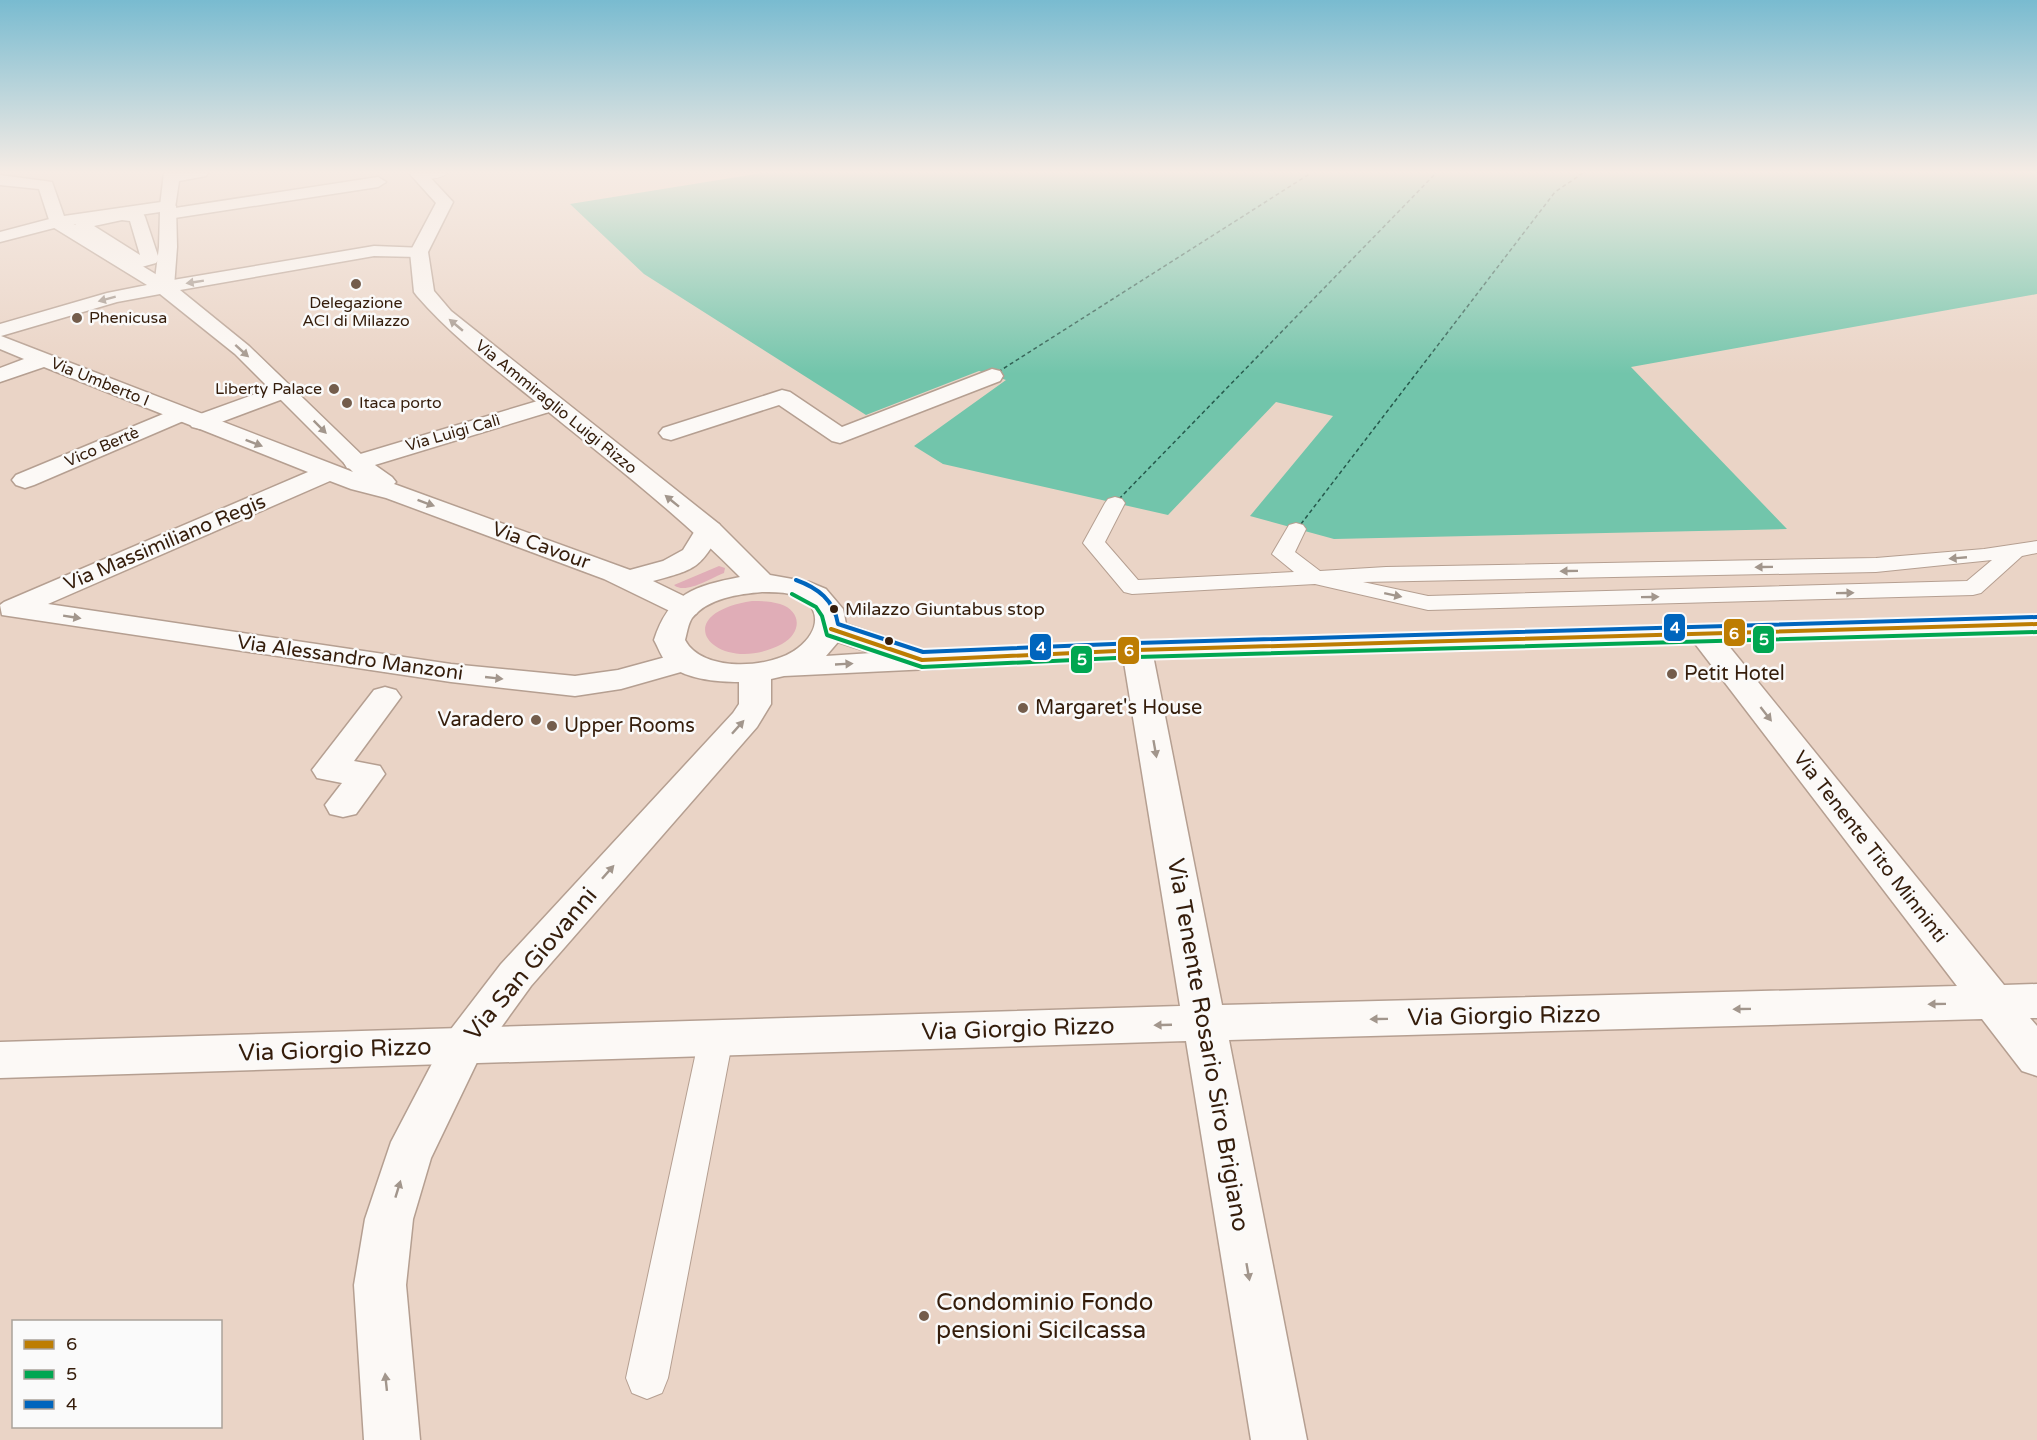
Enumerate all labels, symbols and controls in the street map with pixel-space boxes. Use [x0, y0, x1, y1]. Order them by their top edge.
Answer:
marker: Delegazione ACI di Milazzo [349, 277, 363, 291]
one-way arrow [186, 278, 205, 287]
place label: Delegazione ACI di Milazzo [302, 293, 410, 331]
one-way arrow [97, 295, 115, 304]
place label: Phenicusa [89, 308, 167, 328]
marker: Phenicusa [70, 311, 84, 325]
one-way arrow [449, 319, 464, 332]
street label: Via Ammiraglio Luigi Rizzo [471, 335, 641, 479]
one-way arrow [234, 344, 250, 357]
street label: Via Umberto I [48, 353, 152, 411]
place label: Liberty Palace [215, 379, 322, 399]
marker: Liberty Palace [327, 382, 341, 396]
place label: Itaca porto [359, 393, 442, 413]
marker: Itaca porto [340, 396, 354, 410]
street label: Via Luigi Calì [403, 410, 503, 456]
one-way arrow [312, 419, 326, 433]
street label: Vico Bertè [62, 422, 142, 472]
one-way arrow [245, 439, 263, 448]
street label: Via Massimiliano Regis [61, 490, 269, 596]
one-way arrow [665, 496, 680, 508]
one-way arrow [417, 499, 435, 509]
street label: Via Cavour [489, 517, 594, 575]
one-way arrow [1949, 553, 1968, 563]
one-way arrow [1754, 562, 1773, 572]
one-way arrow [1559, 566, 1578, 576]
one-way arrow [1836, 588, 1855, 598]
one-way arrow [1384, 591, 1403, 600]
one-way arrow [1641, 593, 1660, 602]
place label: Milazzo Giuntabus stop [845, 598, 1045, 620]
marker: Milazzo Giuntabus stop [828, 603, 840, 615]
one-way arrow [63, 612, 82, 621]
line badge: 4 [1663, 613, 1686, 642]
text: 4 [1670, 618, 1680, 638]
line badge: 6 [1723, 618, 1746, 647]
text: 6 [1729, 624, 1739, 644]
line badge: 5 [1752, 625, 1775, 654]
street label: Via Alessandro Manzoni [235, 630, 465, 686]
text: 5 [1759, 630, 1769, 650]
line badge: 4 [1029, 633, 1052, 661]
unlabelled marker [883, 635, 895, 647]
line badge: 6 [1117, 636, 1140, 665]
text: 4 [1036, 638, 1046, 658]
text: 6 [1124, 641, 1134, 661]
line badge: 5 [1070, 645, 1093, 674]
text: 5 [1077, 650, 1087, 670]
one-way arrow [834, 659, 853, 668]
place label: Petit Hotel [1684, 662, 1785, 686]
marker: Petit Hotel [1665, 667, 1679, 681]
one-way arrow [484, 673, 503, 683]
place label: Margaret's House [1035, 696, 1202, 720]
marker: Margaret's House [1016, 701, 1030, 715]
one-way arrow [1759, 706, 1772, 722]
place label: Varadero [438, 708, 524, 732]
marker: Varadero [529, 713, 543, 727]
place label: Upper Rooms [564, 714, 695, 738]
marker: Upper Rooms [545, 719, 559, 733]
one-way arrow [731, 720, 744, 735]
one-way arrow [1151, 740, 1160, 759]
street label: Via Tenente Tito Minninti [1788, 746, 1952, 948]
street label: Via Tenente Rosario Siro Brigiano [1161, 856, 1255, 1234]
one-way arrow [601, 865, 615, 880]
street label: Via San Giovanni [458, 881, 604, 1047]
street label: Via Giorgio Rizzo [1407, 1000, 1601, 1032]
one-way arrow [1927, 1000, 1946, 1009]
one-way arrow [1732, 1005, 1751, 1014]
street label: Via Giorgio Rizzo [921, 1011, 1115, 1047]
one-way arrow [1369, 1014, 1388, 1024]
one-way arrow [1153, 1020, 1172, 1029]
street label: Via Giorgio Rizzo [238, 1032, 432, 1068]
one-way arrow [394, 1180, 403, 1198]
one-way arrow [1244, 1263, 1253, 1282]
place label: Condominio Fondo pensioni Sicilcassa [936, 1288, 1153, 1345]
marker: Condominio Fondo pensioni Sicilcassa [917, 1309, 931, 1323]
legend [12, 1320, 222, 1428]
text: 6 [66, 1333, 77, 1355]
text: 5 [66, 1363, 77, 1385]
one-way arrow [382, 1372, 391, 1391]
text: 4 [66, 1393, 77, 1415]

